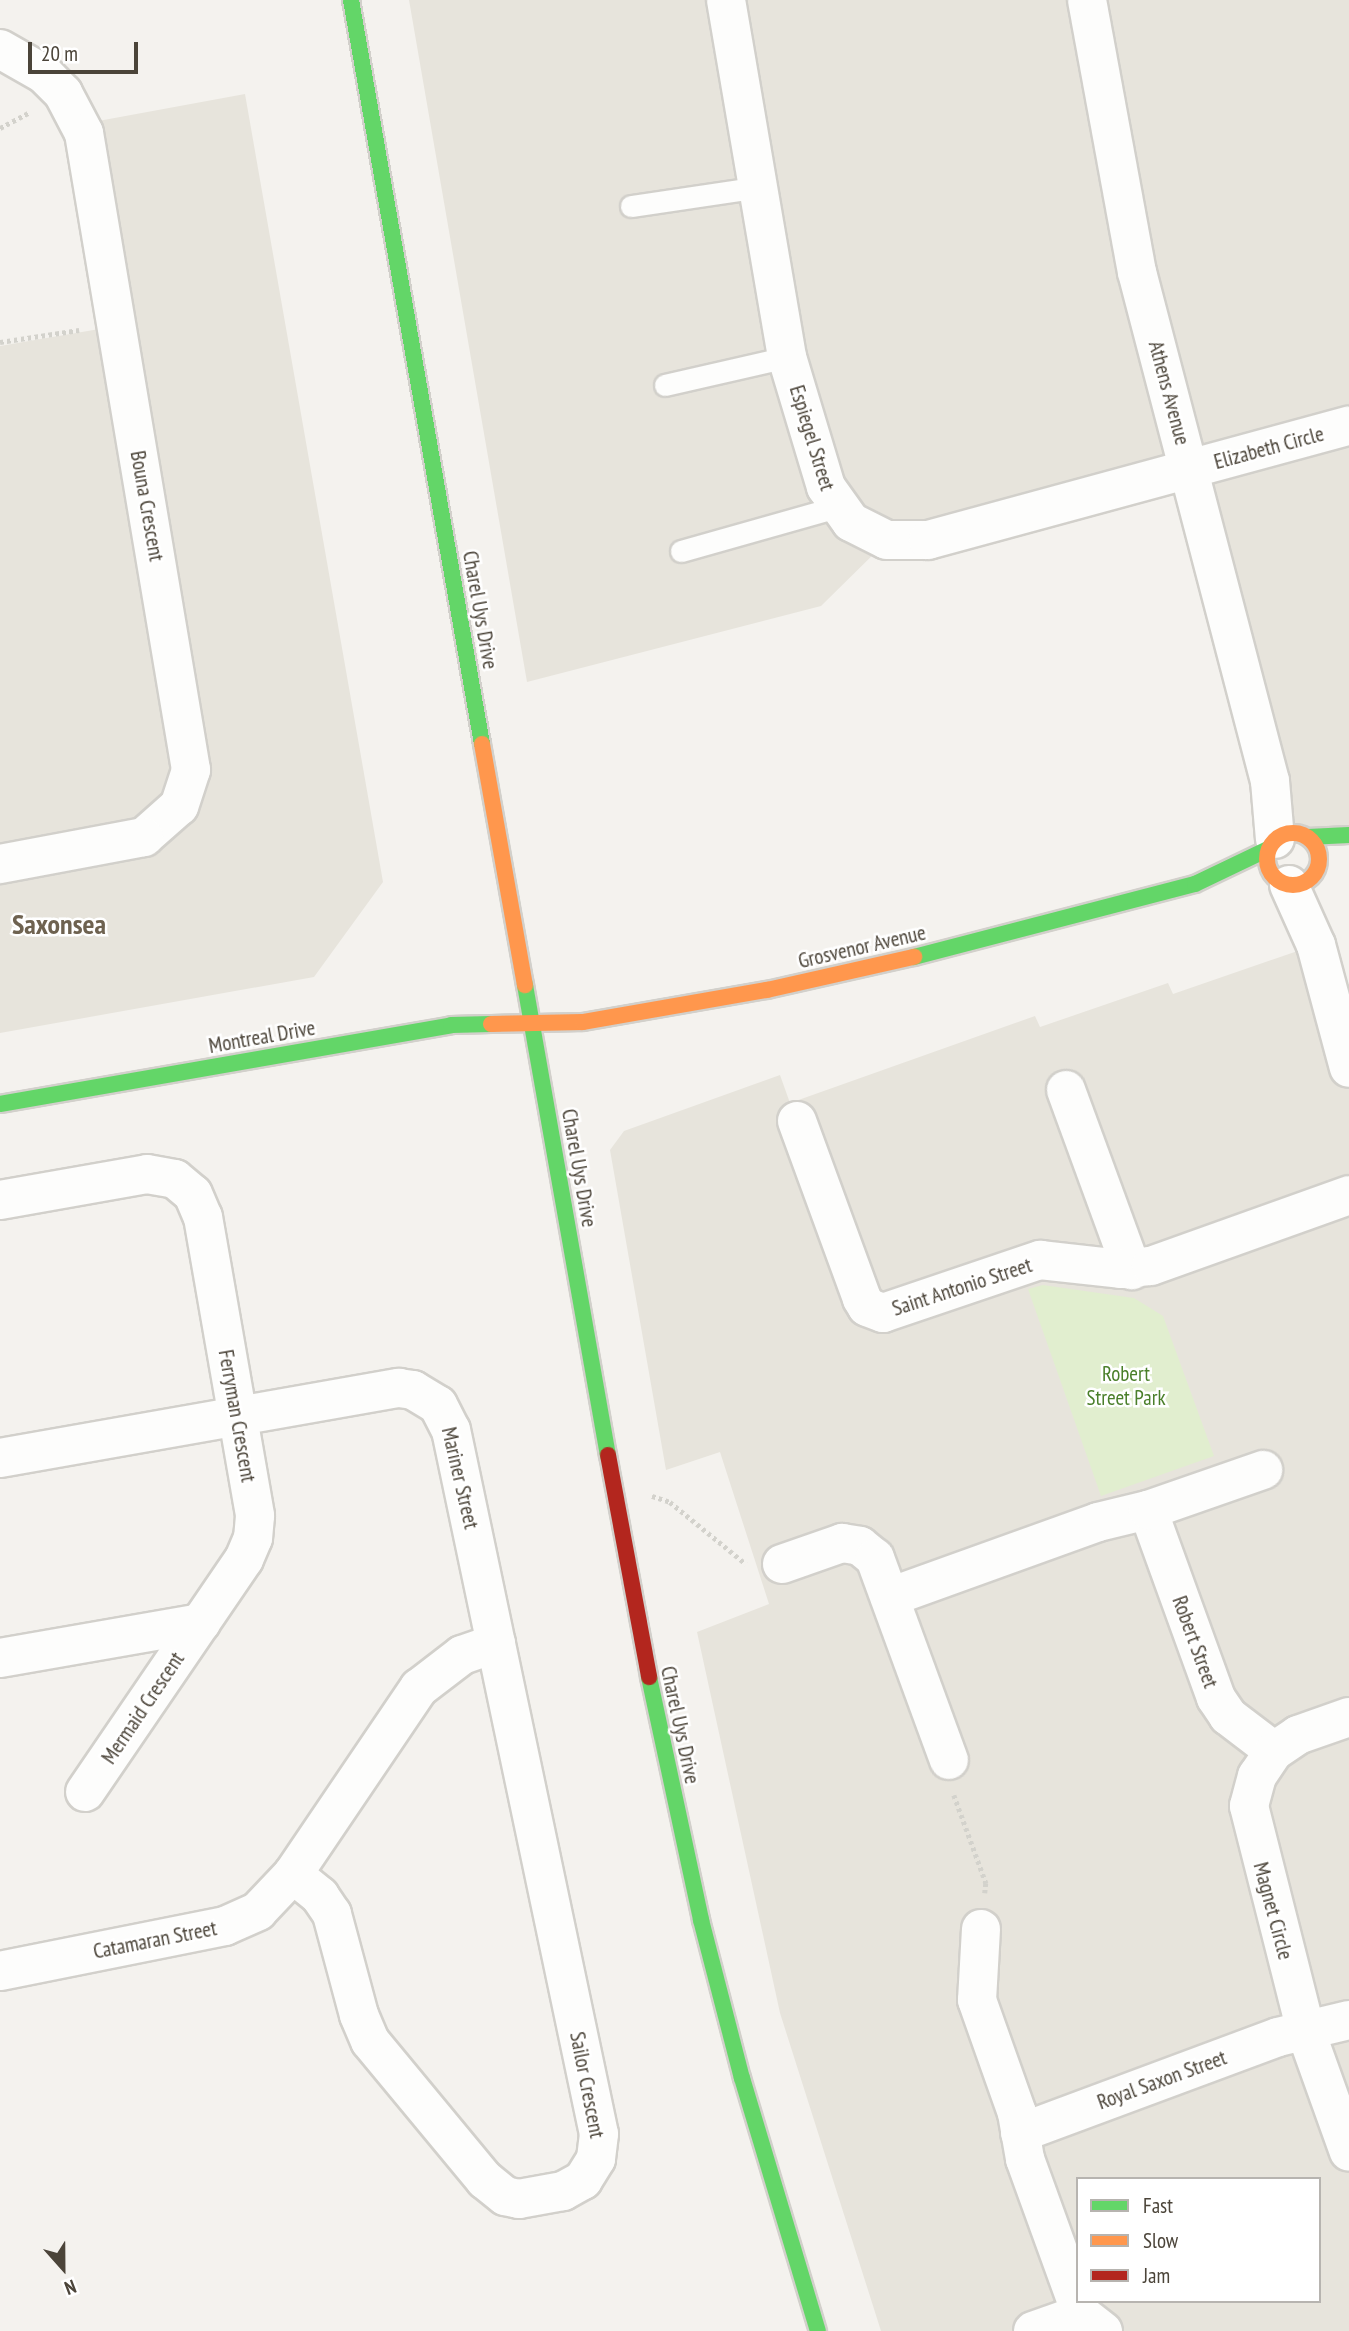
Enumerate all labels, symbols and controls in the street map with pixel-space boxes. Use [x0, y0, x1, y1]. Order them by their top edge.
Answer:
scale bar [32, 28, 142, 72]
text: 20 m [41, 40, 78, 67]
street label: Athens Avenue [1143, 338, 1195, 448]
street label: Espiegel Street [784, 382, 840, 494]
street label: Elizabeth Circle [1211, 421, 1327, 475]
street label: Bouna Crescent [125, 449, 169, 563]
street label: Charel Uys Drive [457, 549, 503, 671]
district label: Saxonsea [12, 907, 106, 941]
street label: Grosvenor Avenue [795, 920, 929, 974]
street label: Montreal Drive [207, 1015, 317, 1059]
street label: Charel Uys Drive [556, 1107, 602, 1229]
street label: Saint Antonio Street [889, 1252, 1035, 1322]
street label: Ferryman Crescent [213, 1348, 261, 1484]
park label: Robert Street Park [1086, 1361, 1166, 1411]
street label: Mariner Street [436, 1425, 484, 1531]
street label: Robert Street [1167, 1593, 1223, 1691]
street label: Mermaid Crescent [96, 1647, 190, 1769]
street label: Charel Uys Drive [655, 1664, 705, 1786]
street label: Magnet Circle [1248, 1859, 1298, 1963]
street label: Catamaran Street [91, 1916, 219, 1964]
street label: Sailor Crescent [564, 2030, 610, 2140]
street label: Royal Saxon Street [1094, 2045, 1230, 2115]
legend [1076, 2177, 1321, 2303]
text: Fast [1143, 2192, 1173, 2219]
text: Slow [1143, 2227, 1178, 2254]
north arrow [28, 2233, 98, 2303]
text: Jam [1143, 2262, 1170, 2289]
text: N [61, 2275, 80, 2301]

